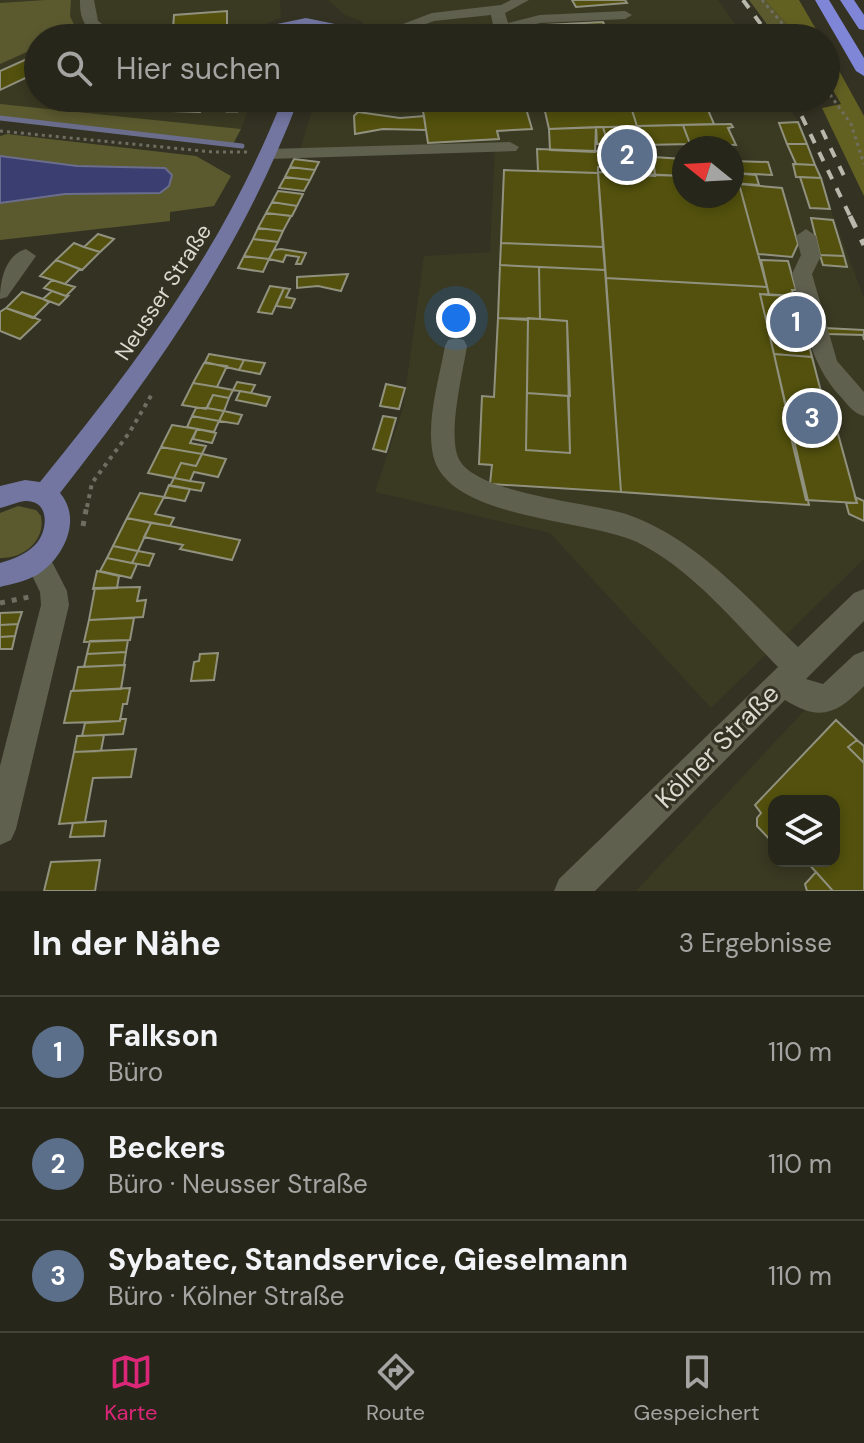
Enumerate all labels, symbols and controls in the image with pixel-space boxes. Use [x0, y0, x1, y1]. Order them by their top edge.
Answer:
search box [24, 24, 840, 112]
icon: search [52, 46, 96, 90]
text: Hier suchen [116, 49, 281, 88]
pin: 2 [601, 125, 653, 185]
north arrow [672, 136, 744, 208]
street label: Neusser Straße [108, 218, 218, 366]
pin: 1 [770, 292, 822, 352]
your location [436, 298, 476, 338]
pin: 3 [786, 388, 838, 448]
street label: Kölner Straße [648, 677, 786, 815]
map controls [768, 795, 840, 867]
button: layers [768, 795, 840, 867]
text: In der Nähe [32, 921, 221, 966]
text: 3 Ergebnisse [679, 926, 832, 960]
text: Falkson [108, 1016, 218, 1055]
text: 1 [53, 1035, 63, 1069]
text: 110 m [768, 1035, 832, 1069]
text: Büro [108, 1055, 163, 1089]
text: Beckers [108, 1128, 226, 1167]
text: 2 [50, 1147, 66, 1181]
text: 110 m [768, 1147, 832, 1181]
text: Büro · Neusser Straße [108, 1167, 368, 1201]
text: Sybatec, Standservice, Gieselmann [108, 1240, 628, 1279]
text: 3 [50, 1259, 66, 1293]
text: 110 m [768, 1259, 832, 1293]
text: Büro · Kölner Straße [108, 1279, 345, 1313]
tab: Karte [104, 1350, 158, 1427]
tab: Route [366, 1350, 425, 1427]
tab: Gespeichert [633, 1350, 760, 1427]

